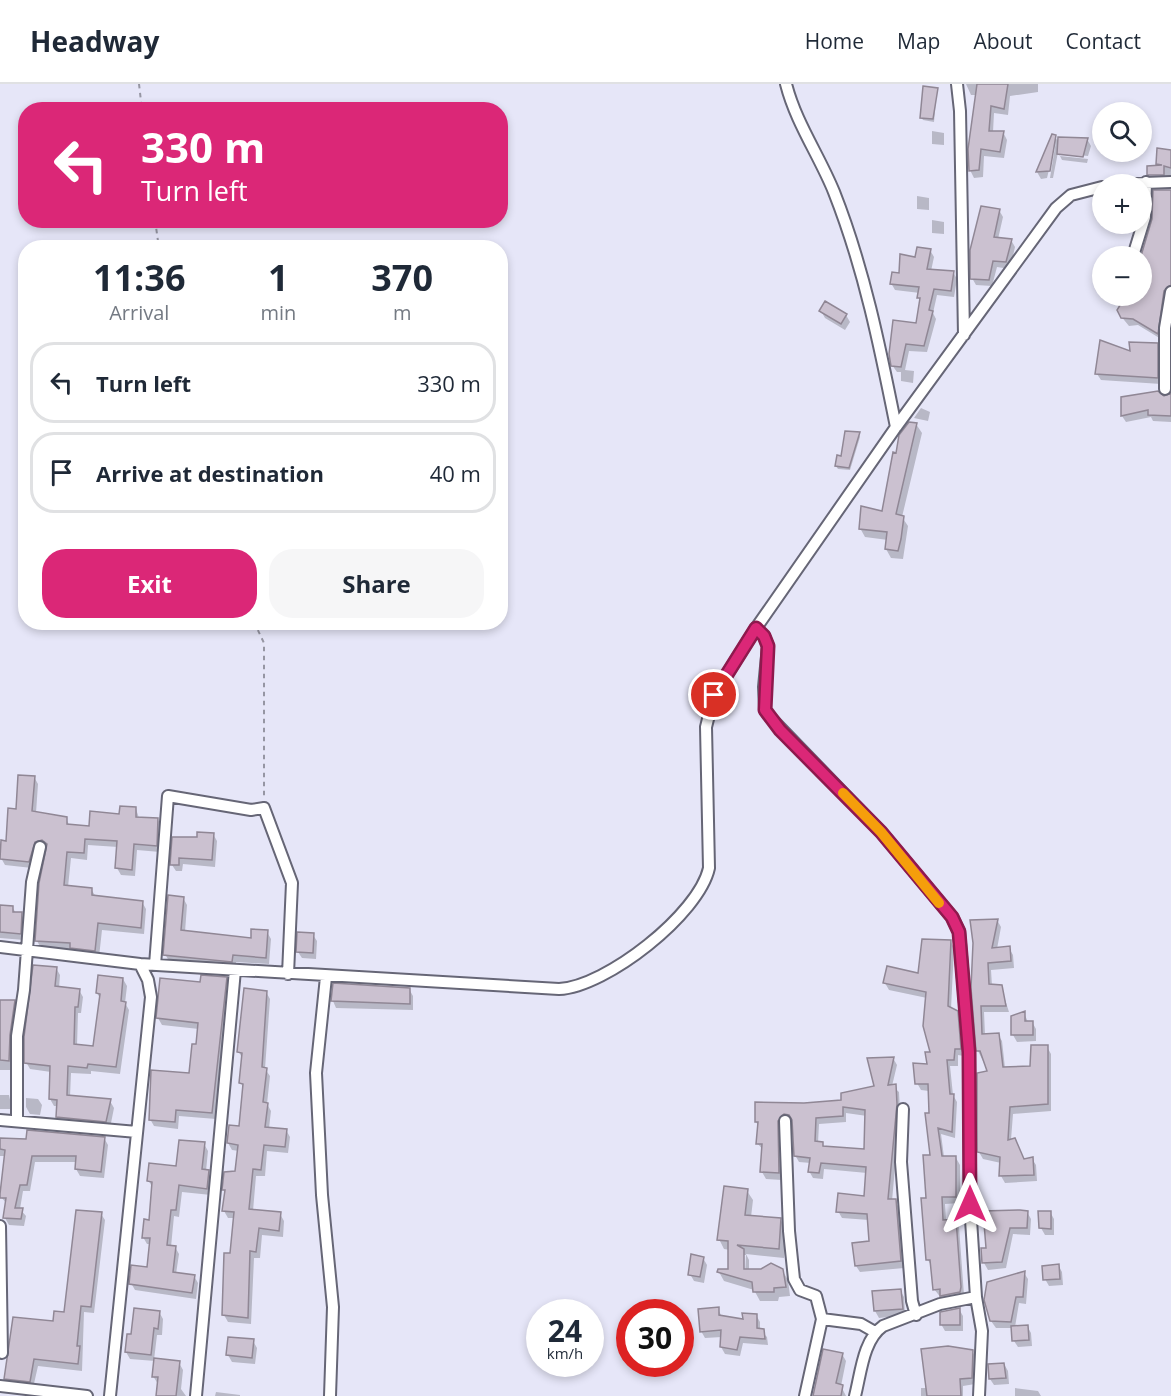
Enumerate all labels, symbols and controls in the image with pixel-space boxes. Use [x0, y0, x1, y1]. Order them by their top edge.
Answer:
text: Headway [30, 22, 159, 60]
text: Home [805, 27, 864, 55]
text: Map [897, 27, 940, 55]
text: About [973, 27, 1033, 55]
text: Contact [1066, 27, 1141, 55]
map controls [1092, 102, 1152, 306]
button: search [1092, 102, 1152, 162]
text: 330 m [141, 118, 265, 175]
icon: left [42, 126, 120, 204]
text: Turn left [141, 172, 248, 209]
button: + [1092, 174, 1152, 234]
button: − [1092, 246, 1152, 306]
text: 11:36 [93, 253, 186, 302]
text: 1 [268, 253, 289, 302]
text: 370 [371, 253, 433, 302]
text: Arrival [109, 299, 169, 326]
text: min [260, 299, 296, 326]
text: m [393, 299, 411, 326]
icon: left [45, 366, 78, 399]
text: Turn left [96, 368, 191, 398]
text: 330 m [417, 368, 481, 398]
icon: arrive [45, 456, 78, 489]
text: Arrive at destination [96, 458, 324, 488]
text: 40 m [430, 458, 481, 488]
button: Exit [42, 549, 257, 618]
button: Share [269, 549, 484, 618]
pin [688, 669, 739, 720]
icon: arrive [697, 678, 730, 711]
position arrow [938, 1172, 1002, 1236]
speed limit sign: 30 [616, 1299, 694, 1377]
text: 24 [548, 1310, 582, 1351]
text: km/h [547, 1343, 583, 1363]

